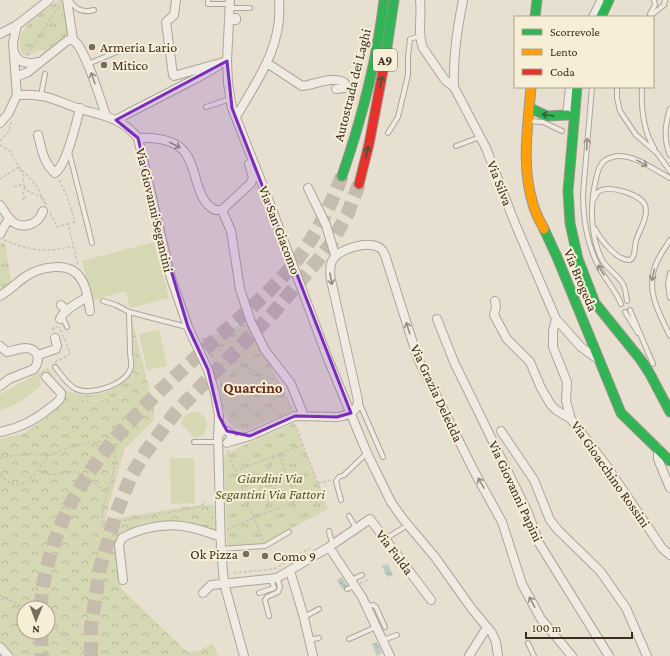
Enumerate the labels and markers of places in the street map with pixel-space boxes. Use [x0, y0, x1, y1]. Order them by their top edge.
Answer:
place label: Armeria Lario [100, 39, 177, 55]
marker: Armeria Lario [87, 42, 97, 52]
place label: Mitico [112, 57, 148, 73]
marker: Mitico [99, 60, 109, 70]
place label: Ok Pizza [190, 546, 239, 562]
place label: Como 9 [273, 548, 316, 564]
marker: Ok Pizza [241, 549, 251, 559]
marker: Como 9 [260, 551, 270, 561]

